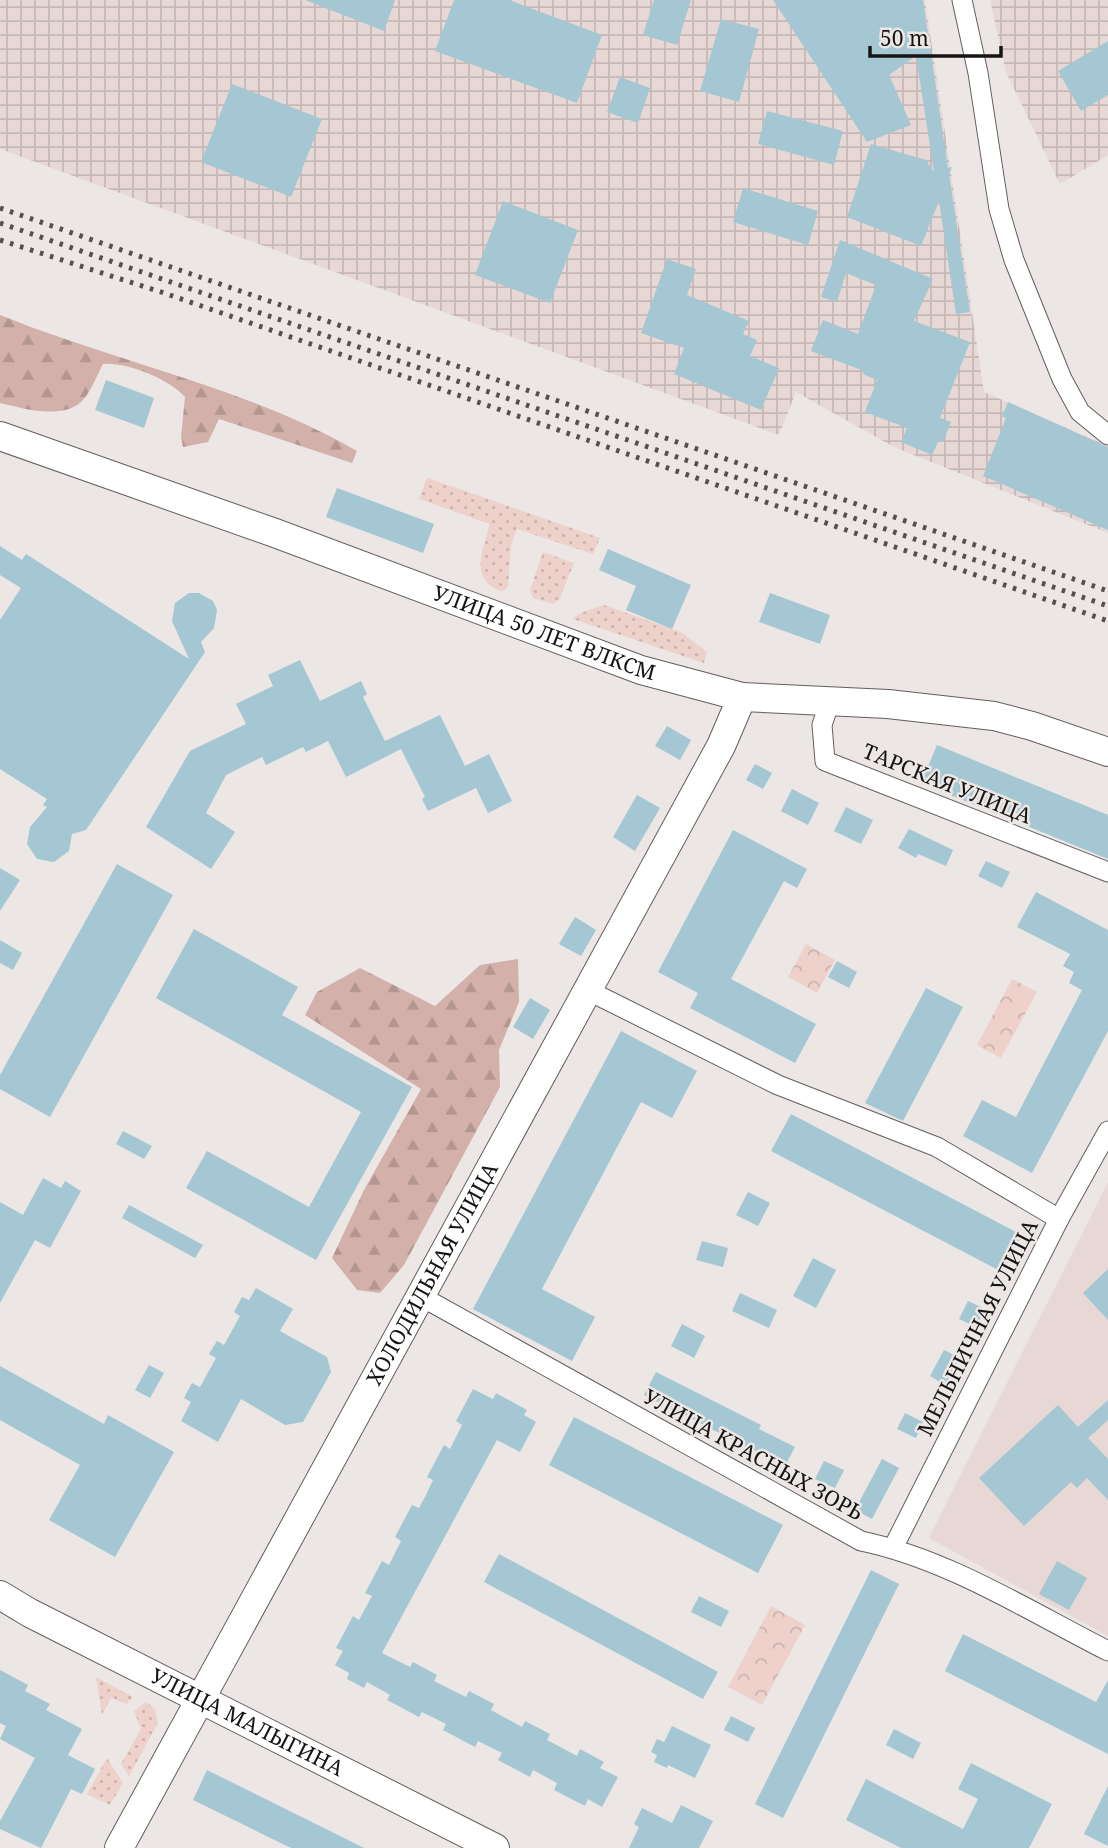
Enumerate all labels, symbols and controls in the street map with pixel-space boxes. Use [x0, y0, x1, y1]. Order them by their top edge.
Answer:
scale bar [870, 14, 1001, 58]
text: 50 m [880, 24, 929, 52]
street label: УЛИЦА 50 ЛЕТ ВЛКСМ [429, 578, 659, 686]
street label: ТАРСКАЯ УЛИЦА [859, 736, 1036, 830]
street label: ХОЛОДИЛЬНАЯ УЛИЦА [360, 1157, 504, 1390]
street label: МЕЛЬНИЧНАЯ УЛИЦА [910, 1214, 1044, 1441]
street label: УЛИЦА КРАСНЫХ ЗОРЬ [639, 1382, 868, 1526]
street label: УЛИЦА МАЛЫГИНА [146, 1661, 349, 1782]

